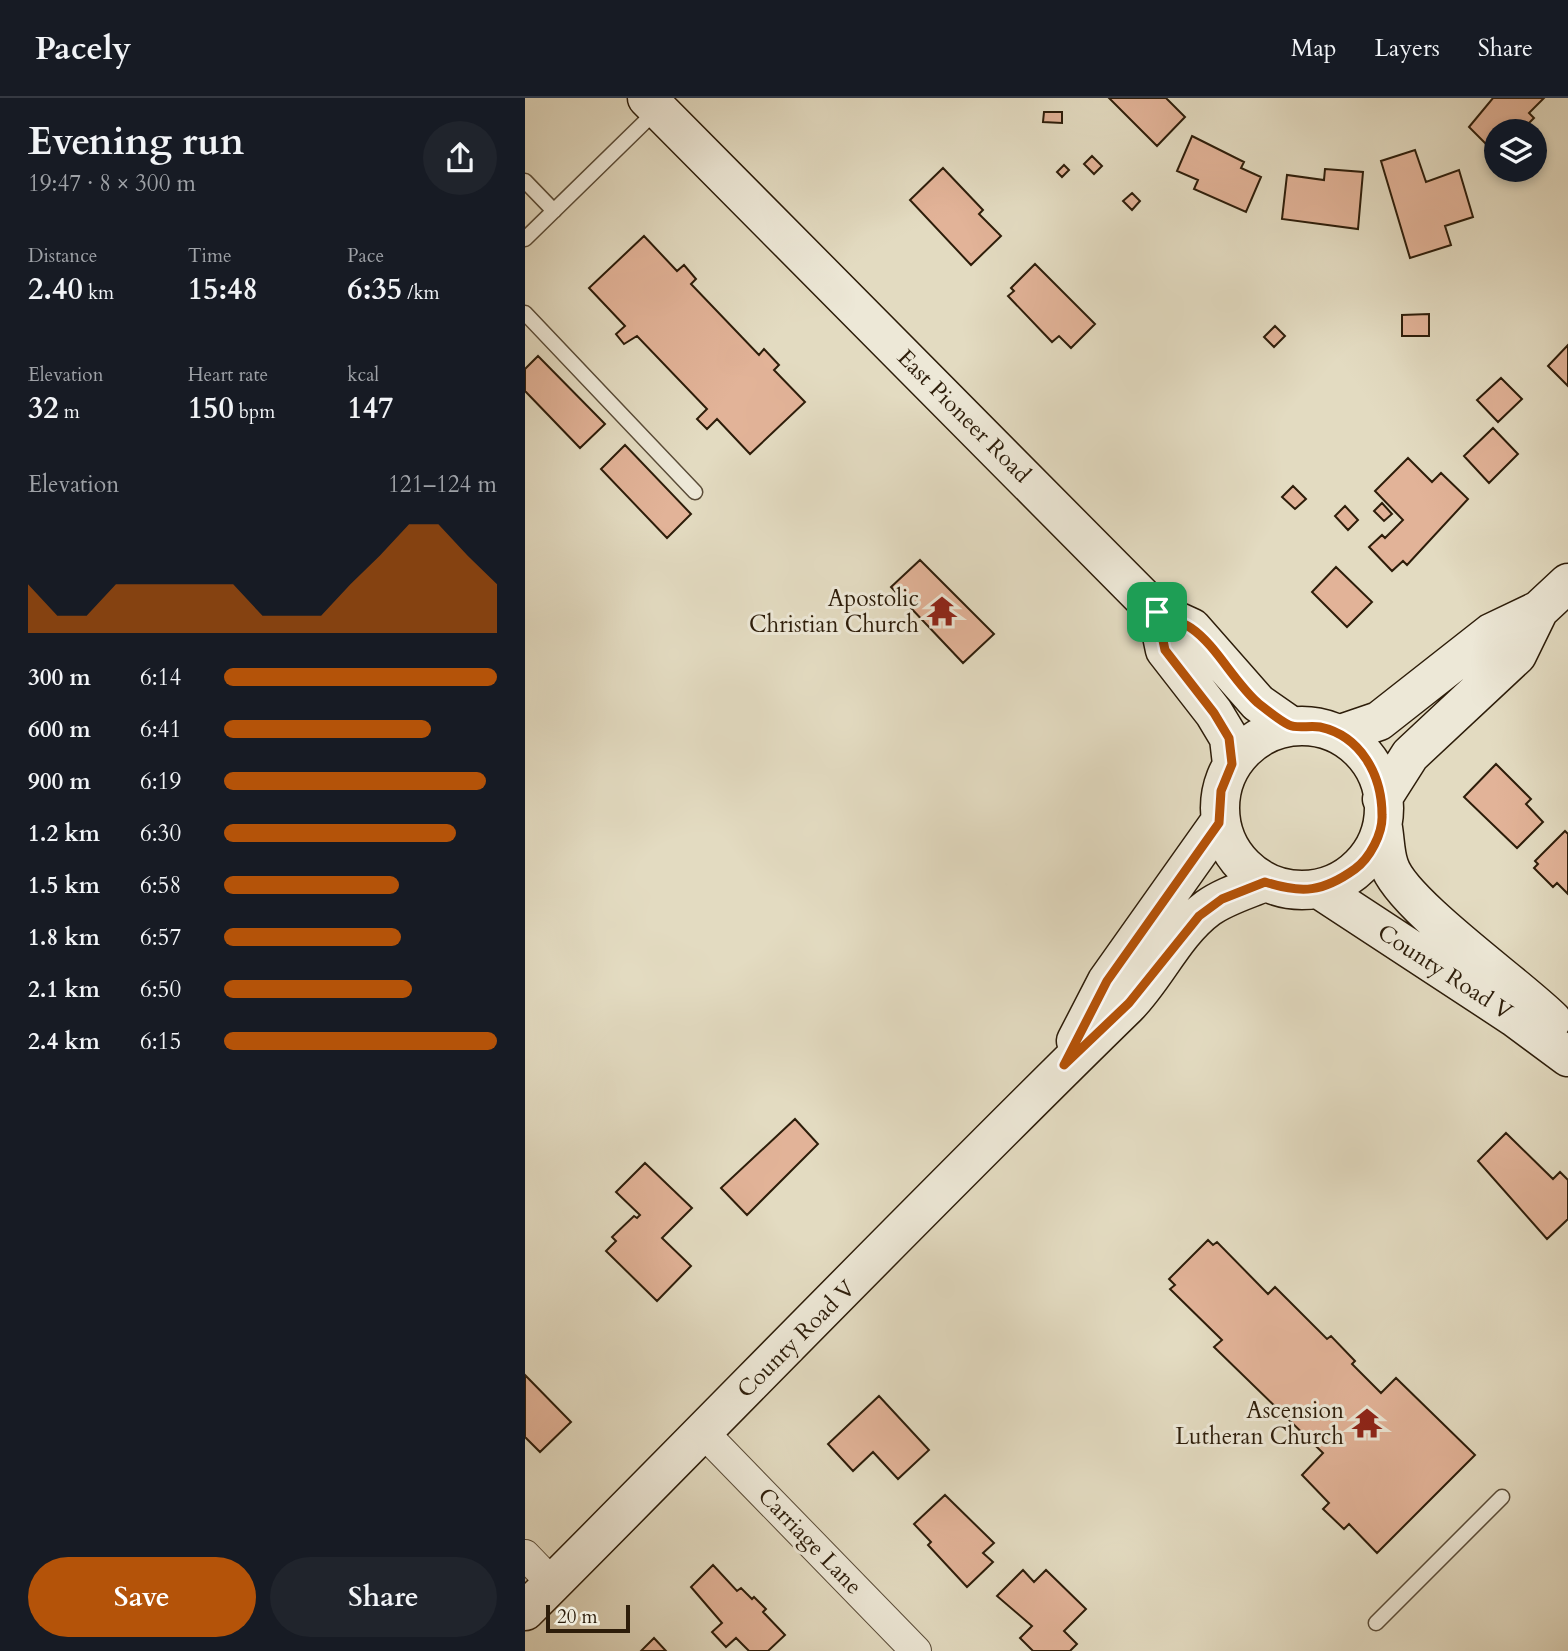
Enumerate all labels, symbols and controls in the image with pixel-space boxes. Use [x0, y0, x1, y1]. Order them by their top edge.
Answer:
text: Pacely [35, 26, 131, 71]
text: Map [1291, 32, 1337, 65]
text: Layers [1375, 32, 1440, 65]
text: Share [1478, 32, 1533, 65]
text: Evening run [28, 116, 244, 168]
map controls [1484, 119, 1547, 182]
button: layers [1484, 119, 1547, 182]
button: share [423, 121, 497, 195]
text: 19:47 · 8 × 300 m [28, 168, 196, 199]
text: Distance [28, 243, 97, 269]
text: Time [188, 243, 232, 269]
text: Pace [347, 243, 384, 269]
text: 2.40 [28, 269, 83, 310]
text: 15:48 [188, 269, 258, 310]
text: 6:35 [347, 269, 402, 310]
text: km [83, 280, 114, 306]
text: /km [402, 280, 440, 306]
street label: East Pioneer Road [891, 343, 1038, 490]
text: Elevation [28, 362, 103, 388]
text: Heart rate [188, 362, 268, 388]
text: kcal [347, 362, 379, 388]
text: 32 [28, 388, 59, 429]
text: 150 [188, 388, 234, 429]
text: 147 [347, 388, 393, 429]
text: m [59, 399, 80, 425]
text: bpm [234, 399, 275, 425]
text: Elevation [28, 469, 119, 500]
text: 121–124 m [388, 469, 497, 500]
pin [1127, 582, 1187, 642]
place label: Apostolic Christian Church [749, 583, 919, 640]
icon: arrive [1138, 593, 1176, 631]
temple icon: Apostolic Christian Church [925, 594, 959, 628]
text: 300 m [28, 662, 91, 693]
text: 6:14 [140, 662, 181, 693]
text: 600 m [28, 714, 91, 745]
text: 6:41 [140, 714, 181, 745]
text: 900 m [28, 766, 91, 797]
text: 6:19 [140, 766, 181, 797]
text: 1.2 km [28, 818, 100, 849]
text: 6:30 [140, 818, 181, 849]
text: 1.5 km [28, 870, 100, 901]
text: 6:58 [140, 870, 181, 901]
street label: County Road V [1372, 917, 1518, 1027]
text: 1.8 km [28, 922, 100, 953]
text: 6:57 [140, 922, 181, 953]
text: 2.1 km [28, 974, 100, 1005]
text: 6:50 [140, 974, 181, 1005]
text: 2.4 km [28, 1026, 100, 1057]
text: 6:15 [140, 1026, 181, 1057]
street label: County Road V [730, 1273, 862, 1405]
place label: Ascension Lutheran Church [1175, 1395, 1344, 1452]
temple icon: Ascension Lutheran Church [1350, 1406, 1384, 1440]
street label: Carriage Lane [751, 1481, 869, 1601]
button: Save [28, 1557, 256, 1637]
button: Share [270, 1557, 497, 1637]
scale bar [546, 1602, 630, 1634]
text: 20 m [557, 1604, 598, 1630]

